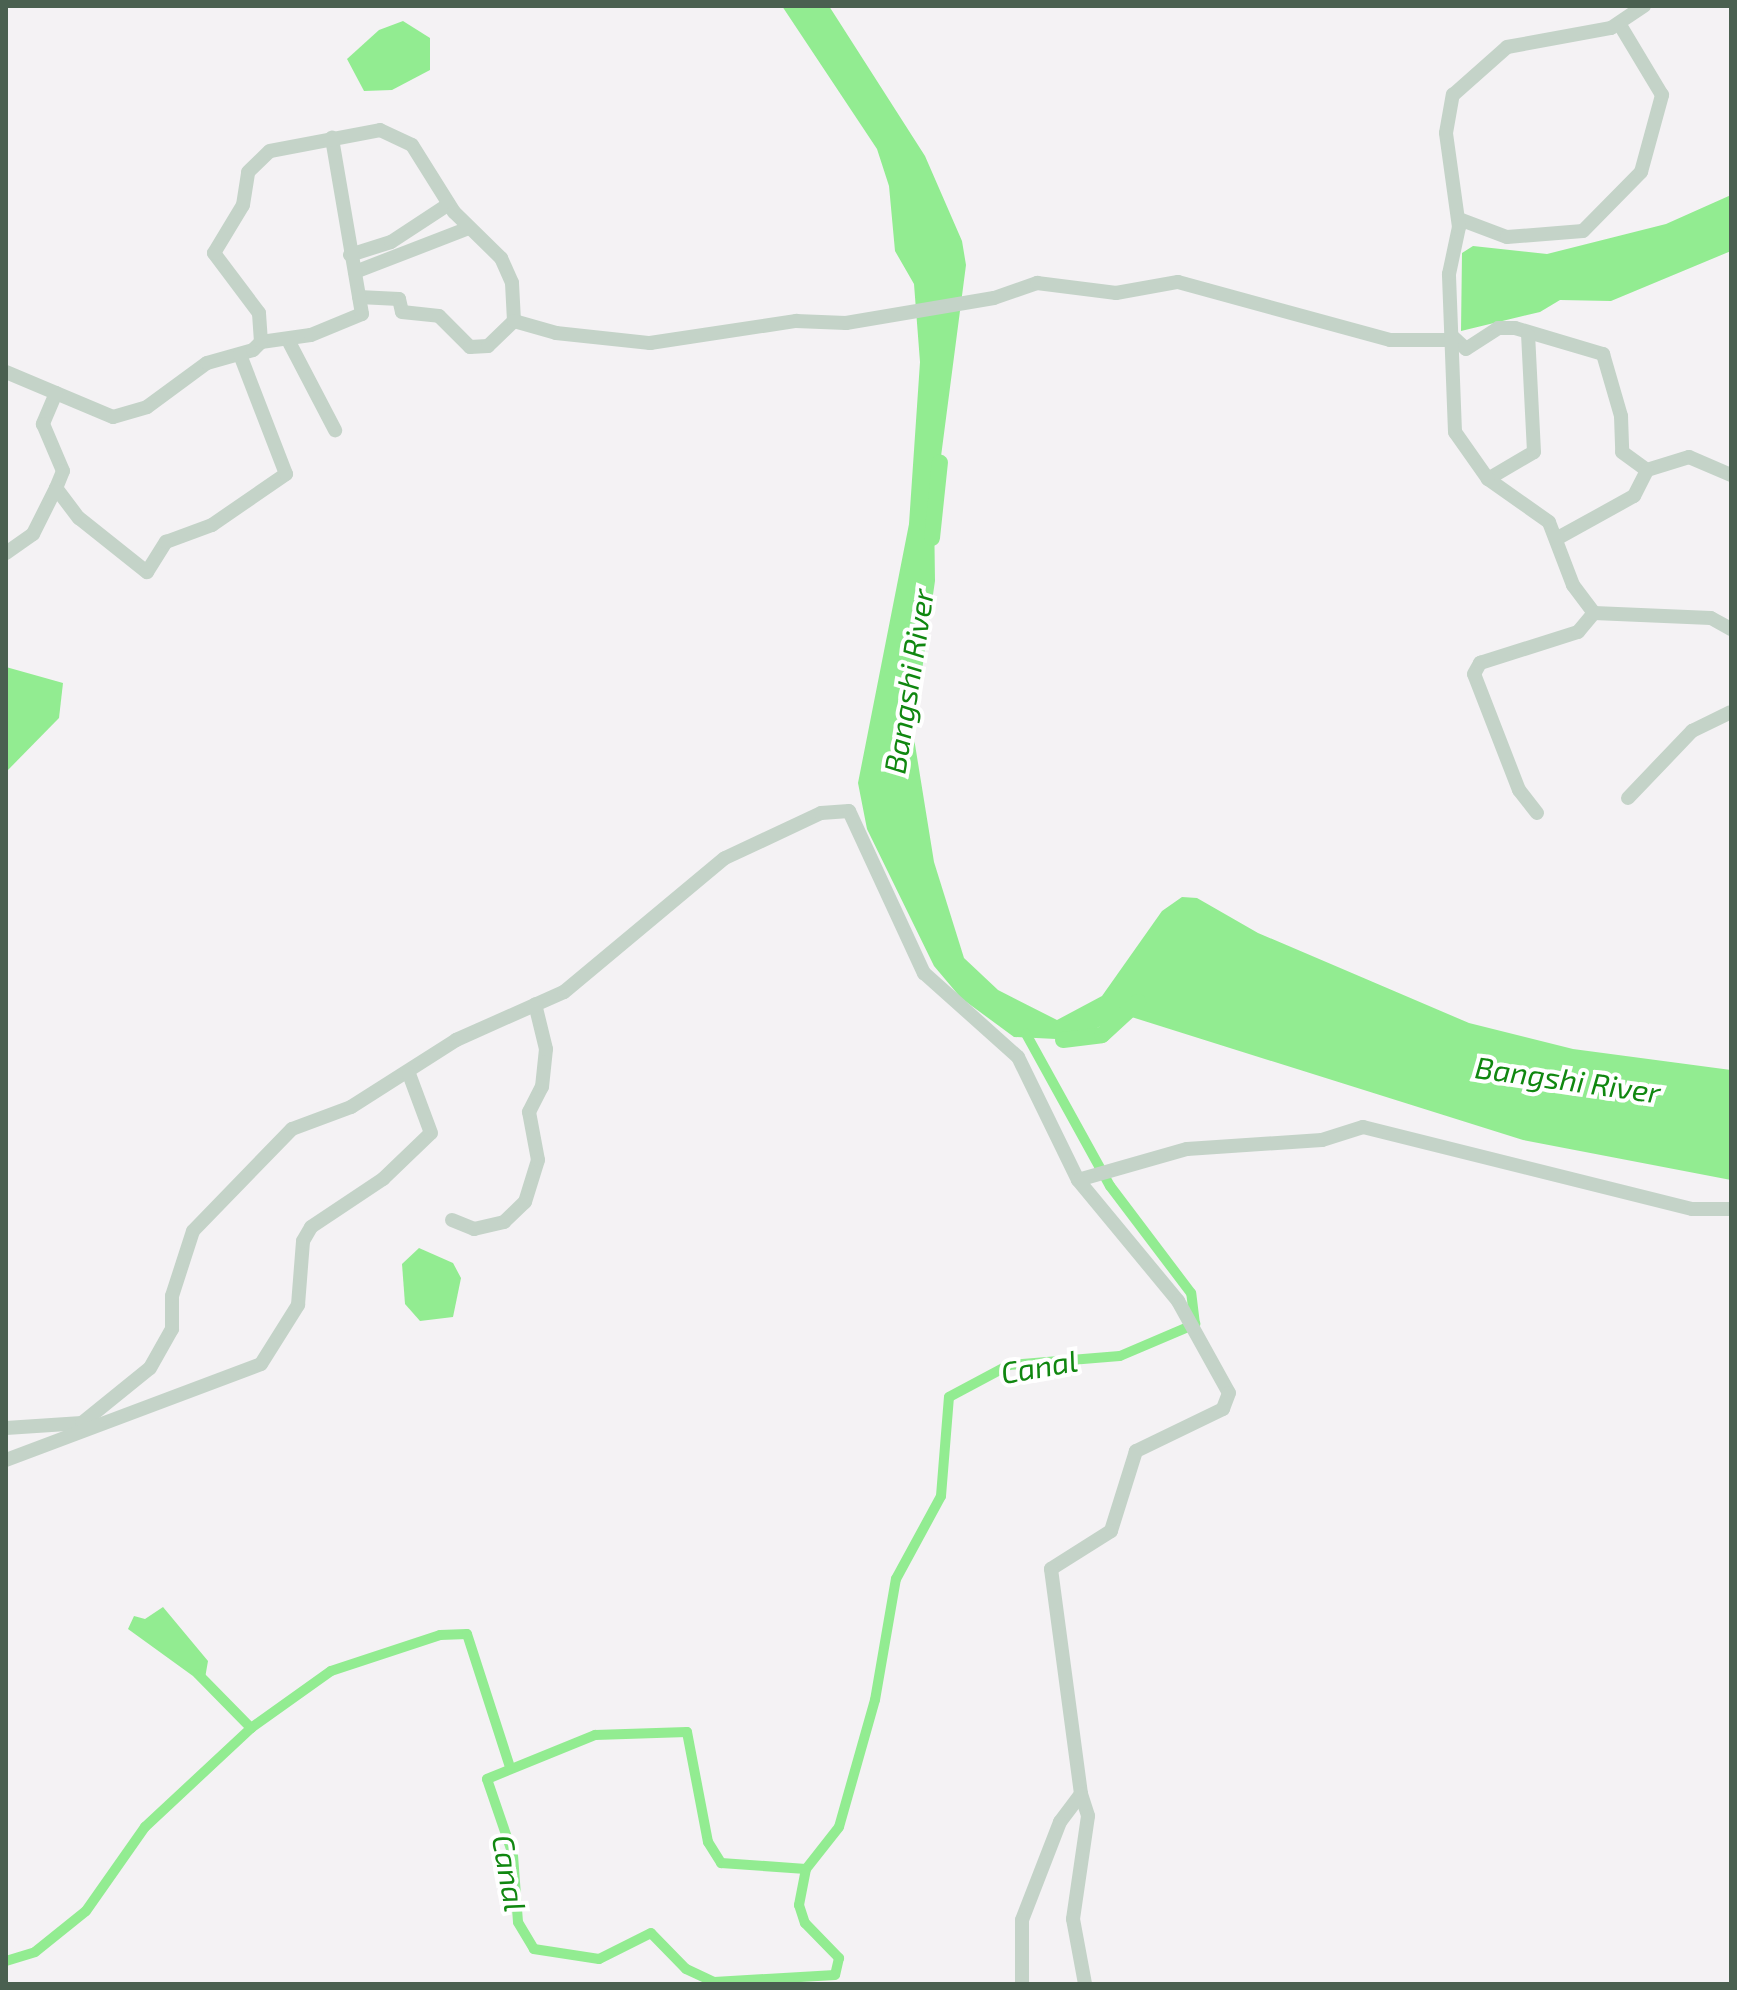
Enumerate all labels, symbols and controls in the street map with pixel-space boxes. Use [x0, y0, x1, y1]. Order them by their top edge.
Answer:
water label: Bangshi River [876, 586, 940, 776]
water label: Bangshi River [1473, 1048, 1663, 1110]
water label: Canal [998, 1342, 1080, 1390]
water label: Canal [486, 1832, 534, 1914]

